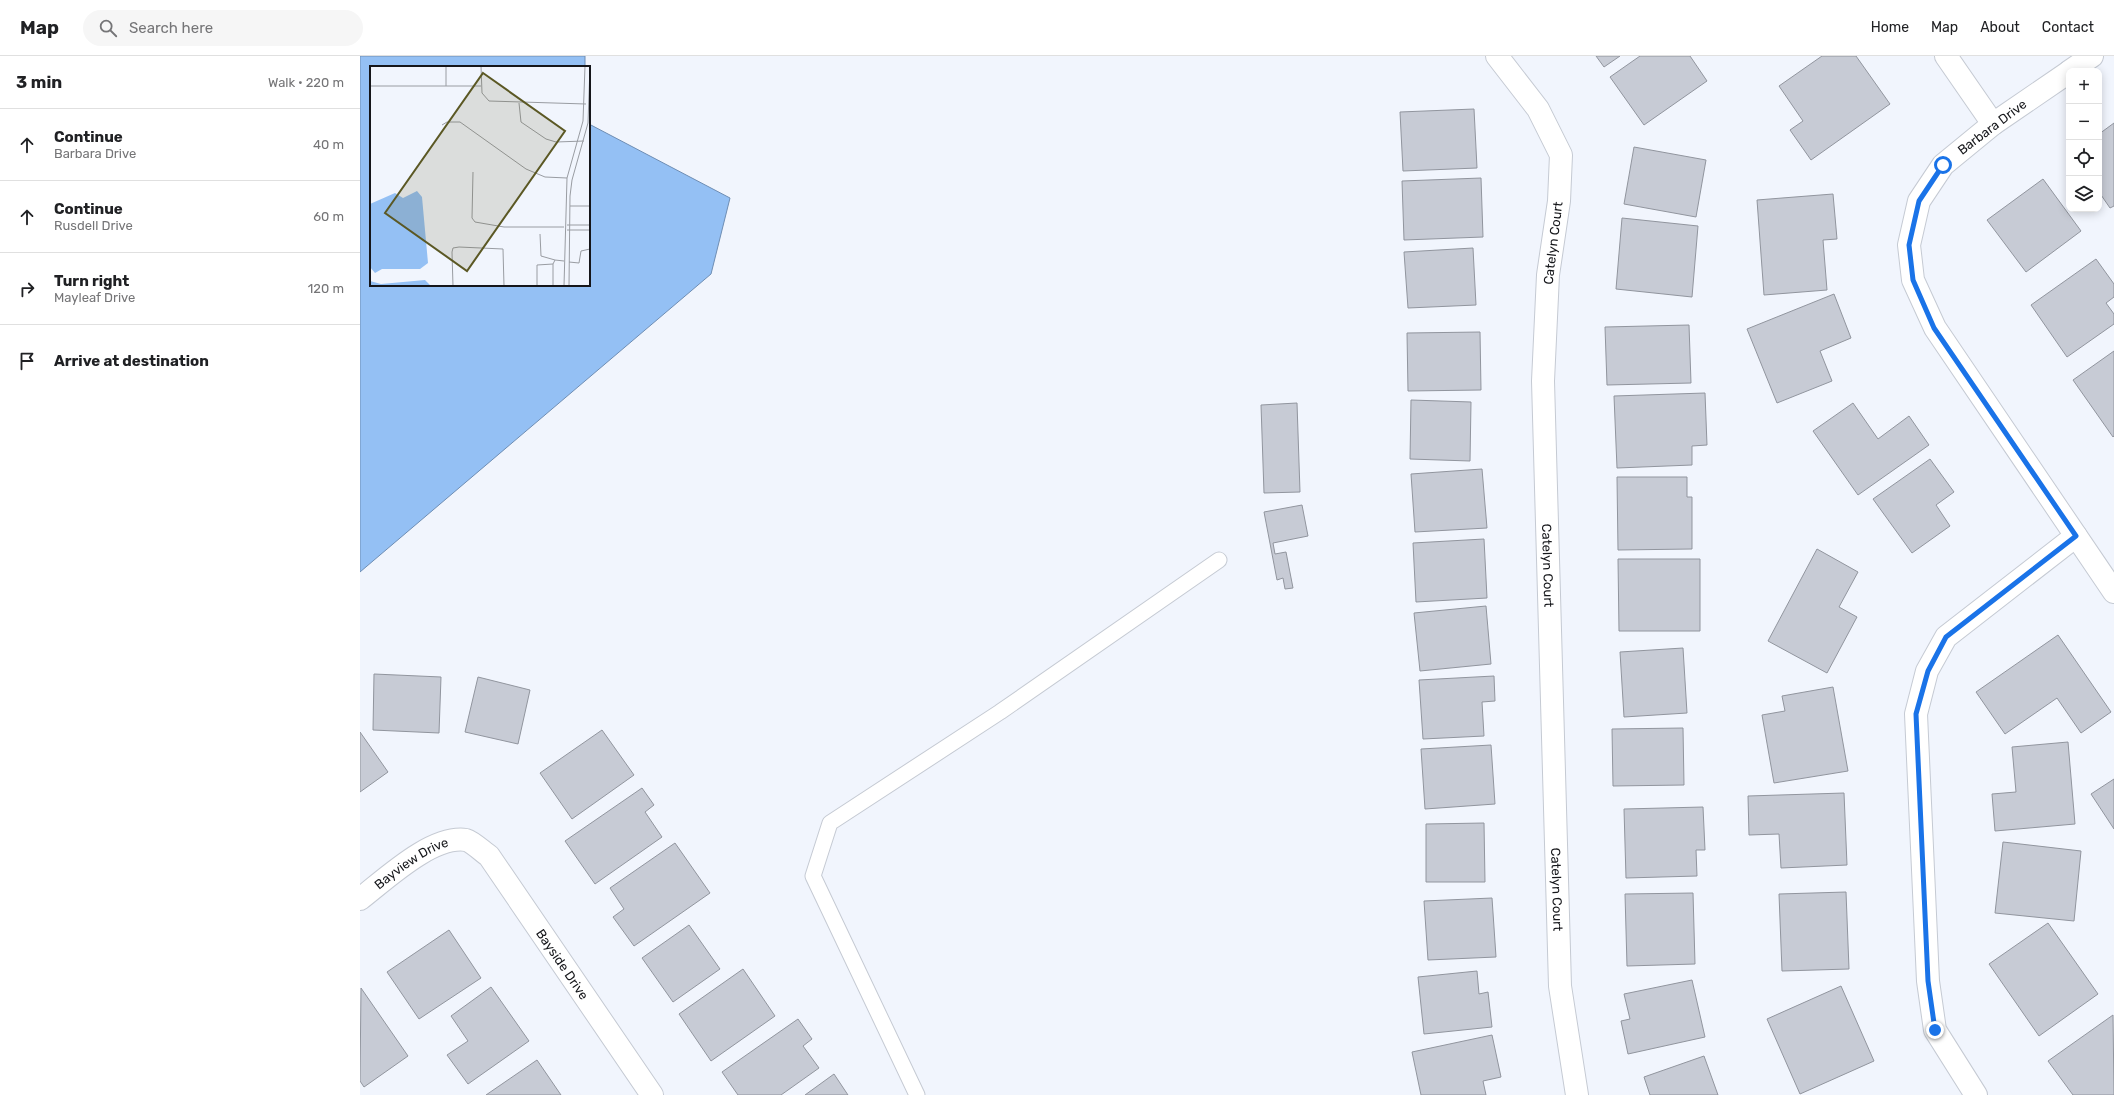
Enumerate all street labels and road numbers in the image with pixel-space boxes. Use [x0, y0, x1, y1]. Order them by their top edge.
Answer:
street label: Barbara Drive [1955, 96, 2029, 158]
street label: Catelyn Court [1540, 201, 1566, 285]
street label: Catelyn Court [1540, 524, 1557, 608]
street label: Bayview Drive [371, 834, 450, 892]
street label: Catelyn Court [1549, 847, 1566, 931]
street label: Bayside Drive [533, 926, 592, 1002]

